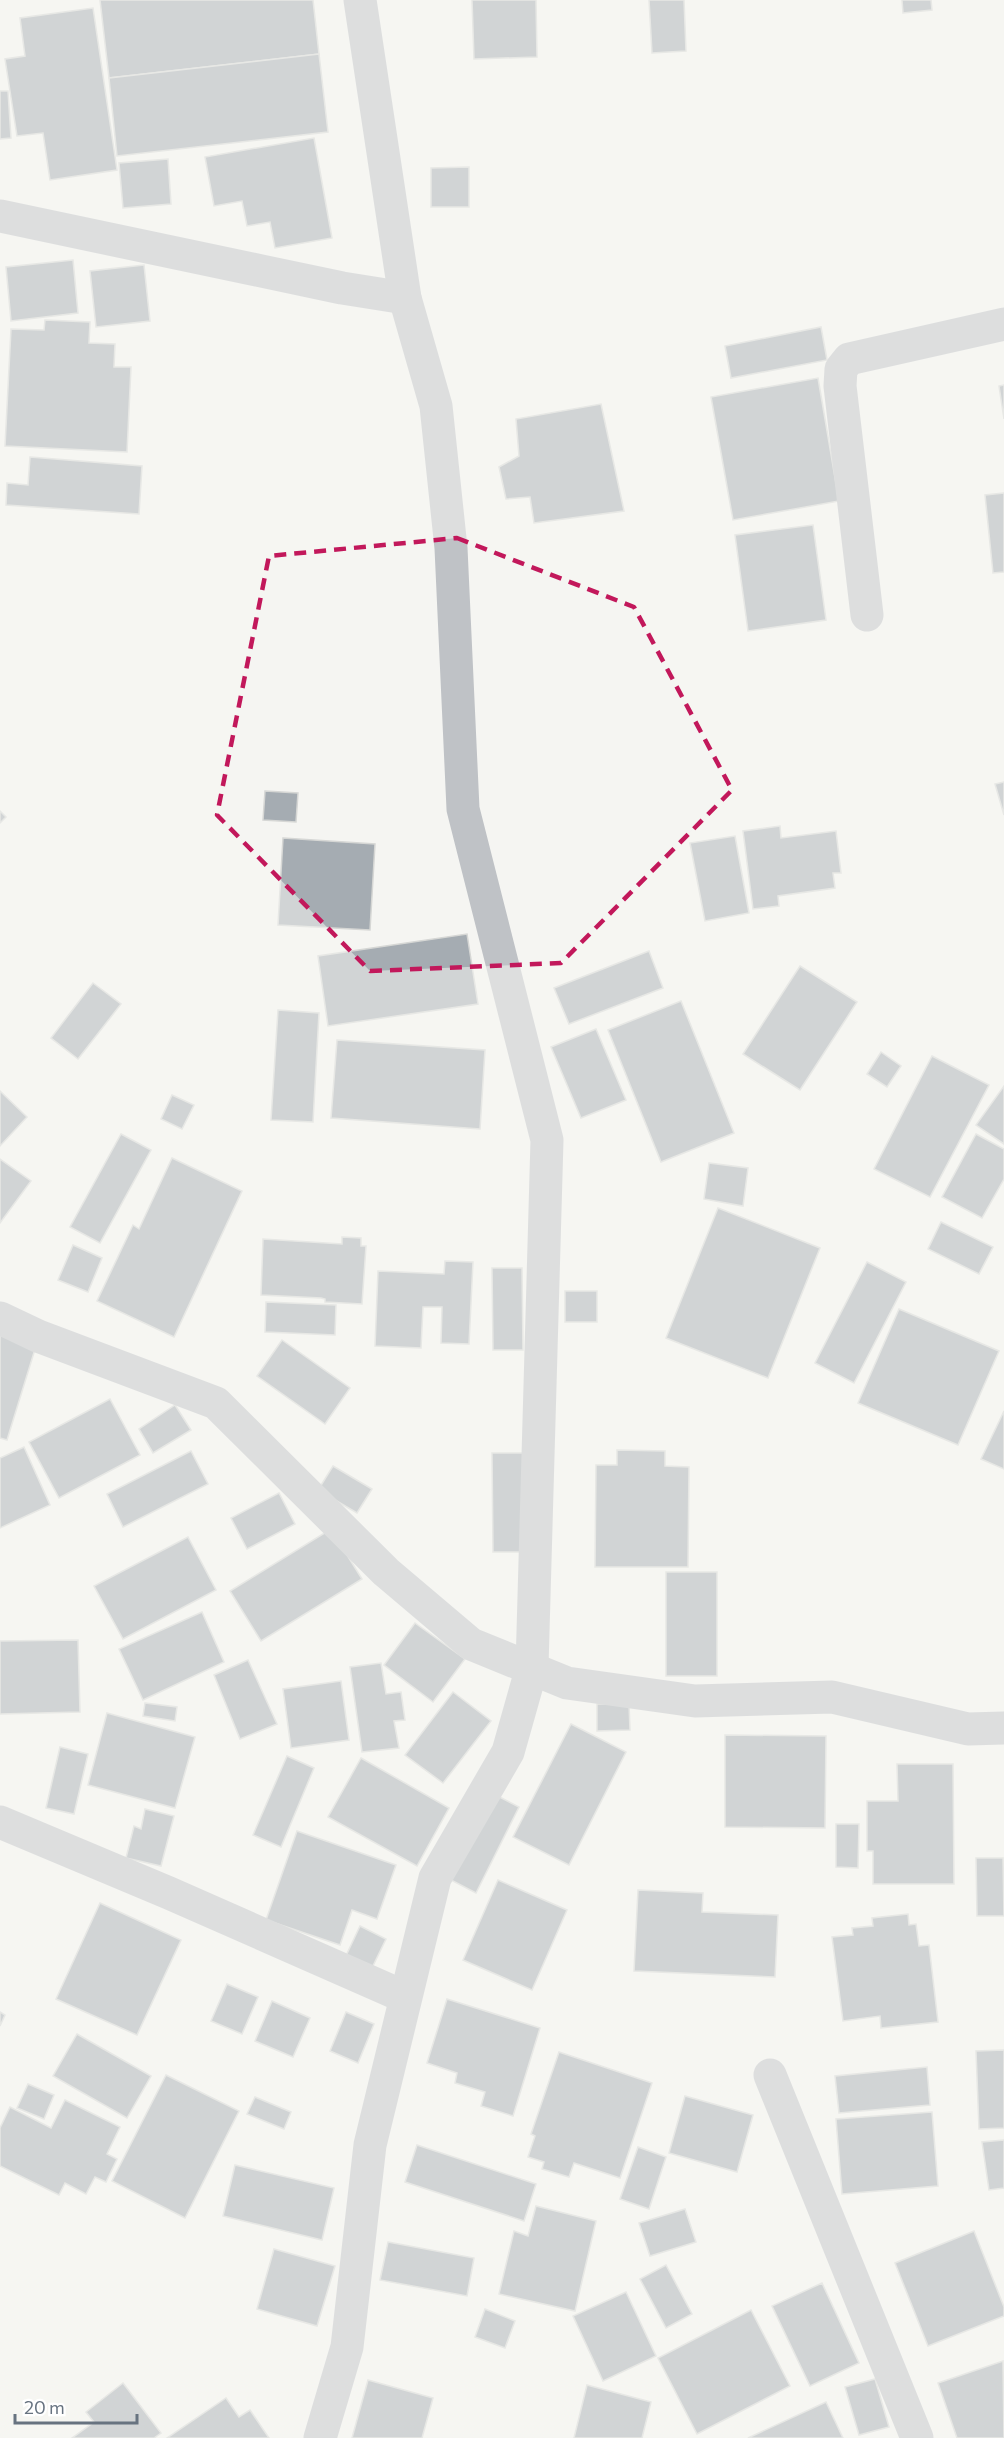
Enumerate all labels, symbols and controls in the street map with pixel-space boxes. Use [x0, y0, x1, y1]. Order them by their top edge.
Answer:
scale bar [15, 2387, 136, 2425]
text: 20 m [24, 2396, 65, 2418]

